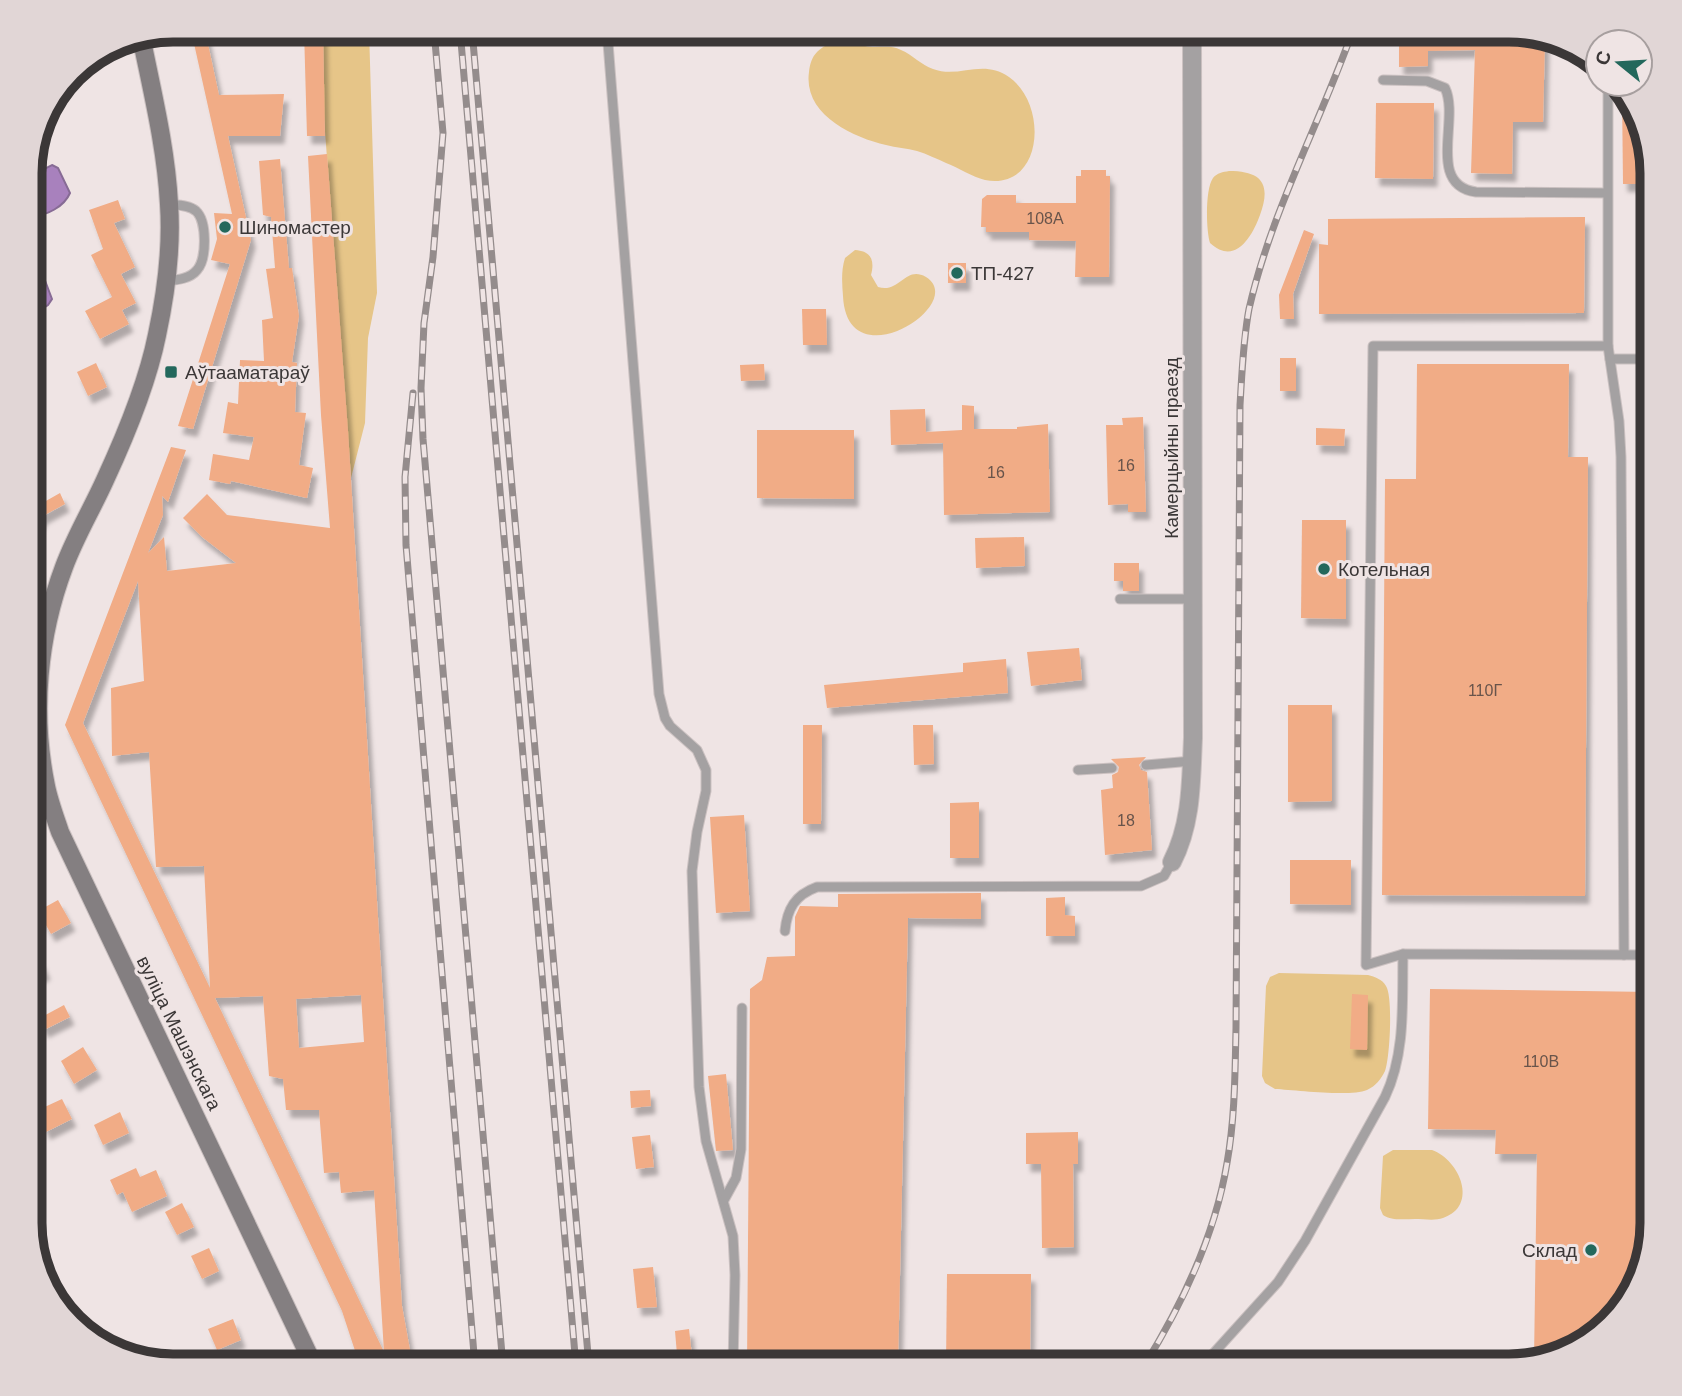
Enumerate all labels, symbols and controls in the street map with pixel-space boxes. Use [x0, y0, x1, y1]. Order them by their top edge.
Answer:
north arrow [1584, 28, 1654, 98]
text: С [1591, 48, 1615, 68]
house number: 108А [1026, 210, 1064, 227]
place label: Шиномастер [239, 217, 351, 238]
marker: Шиномастер [217, 219, 233, 235]
place label: ТП-427 [971, 263, 1034, 284]
marker: ТП-427 [949, 265, 965, 281]
street label: Камерцыйны праезд [1161, 357, 1182, 539]
place label: Аўтааматараў [185, 362, 310, 383]
marker: Аўтааматараў [163, 364, 179, 380]
house number: 16 [1117, 457, 1135, 474]
house number: 16 [987, 464, 1005, 481]
place label: Котельная [1338, 559, 1430, 580]
marker: Котельная [1316, 561, 1332, 577]
house number: 110Г [1468, 682, 1502, 699]
house number: 18 [1117, 812, 1135, 829]
street label: вуліца Машэнскага [133, 953, 226, 1114]
house number: 110В [1523, 1053, 1559, 1070]
place label: Склад [1522, 1240, 1577, 1261]
marker: Склад [1583, 1242, 1599, 1258]

